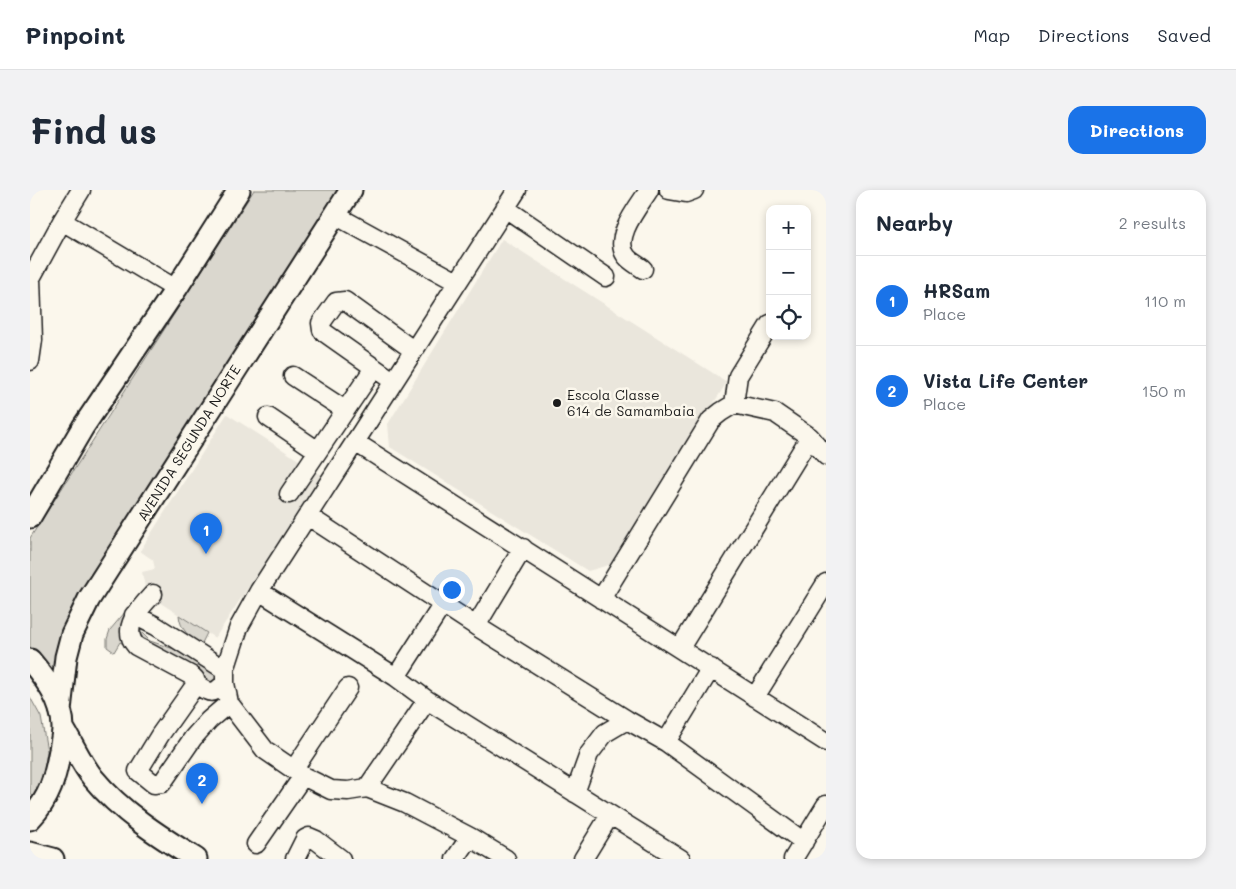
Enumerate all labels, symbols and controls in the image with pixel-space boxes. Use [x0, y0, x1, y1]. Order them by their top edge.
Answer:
text: Pinpoint [25, 19, 126, 50]
text: Map [973, 23, 1010, 47]
text: Directions [1038, 23, 1130, 47]
text: Saved [1158, 23, 1211, 47]
button: Directions [1068, 106, 1206, 154]
text: Find us [30, 107, 157, 153]
map controls [766, 205, 811, 340]
button: + [766, 205, 811, 250]
text: Nearby [876, 209, 953, 236]
text: 2 results [1119, 212, 1186, 233]
button: − [766, 250, 811, 295]
text: HRSam [923, 278, 990, 303]
text: 1 [888, 290, 896, 311]
text: 110 m [1144, 290, 1186, 311]
button: locate [766, 295, 811, 340]
text: Place [923, 303, 966, 324]
street label: AVENIDA SEGUNDA NORTE [133, 361, 245, 524]
text: Vista Life Center [923, 368, 1088, 393]
text: 2 [888, 380, 896, 401]
text: 150 m [1142, 380, 1186, 401]
place label: Escola Classe 614 de Samambaia [567, 385, 695, 420]
text: Place [923, 393, 966, 414]
marker: Escola Classe 614 de Samambaia [551, 397, 563, 409]
pin: 1 [190, 513, 222, 554]
your location [439, 577, 465, 603]
pin: 2 [186, 763, 218, 804]

